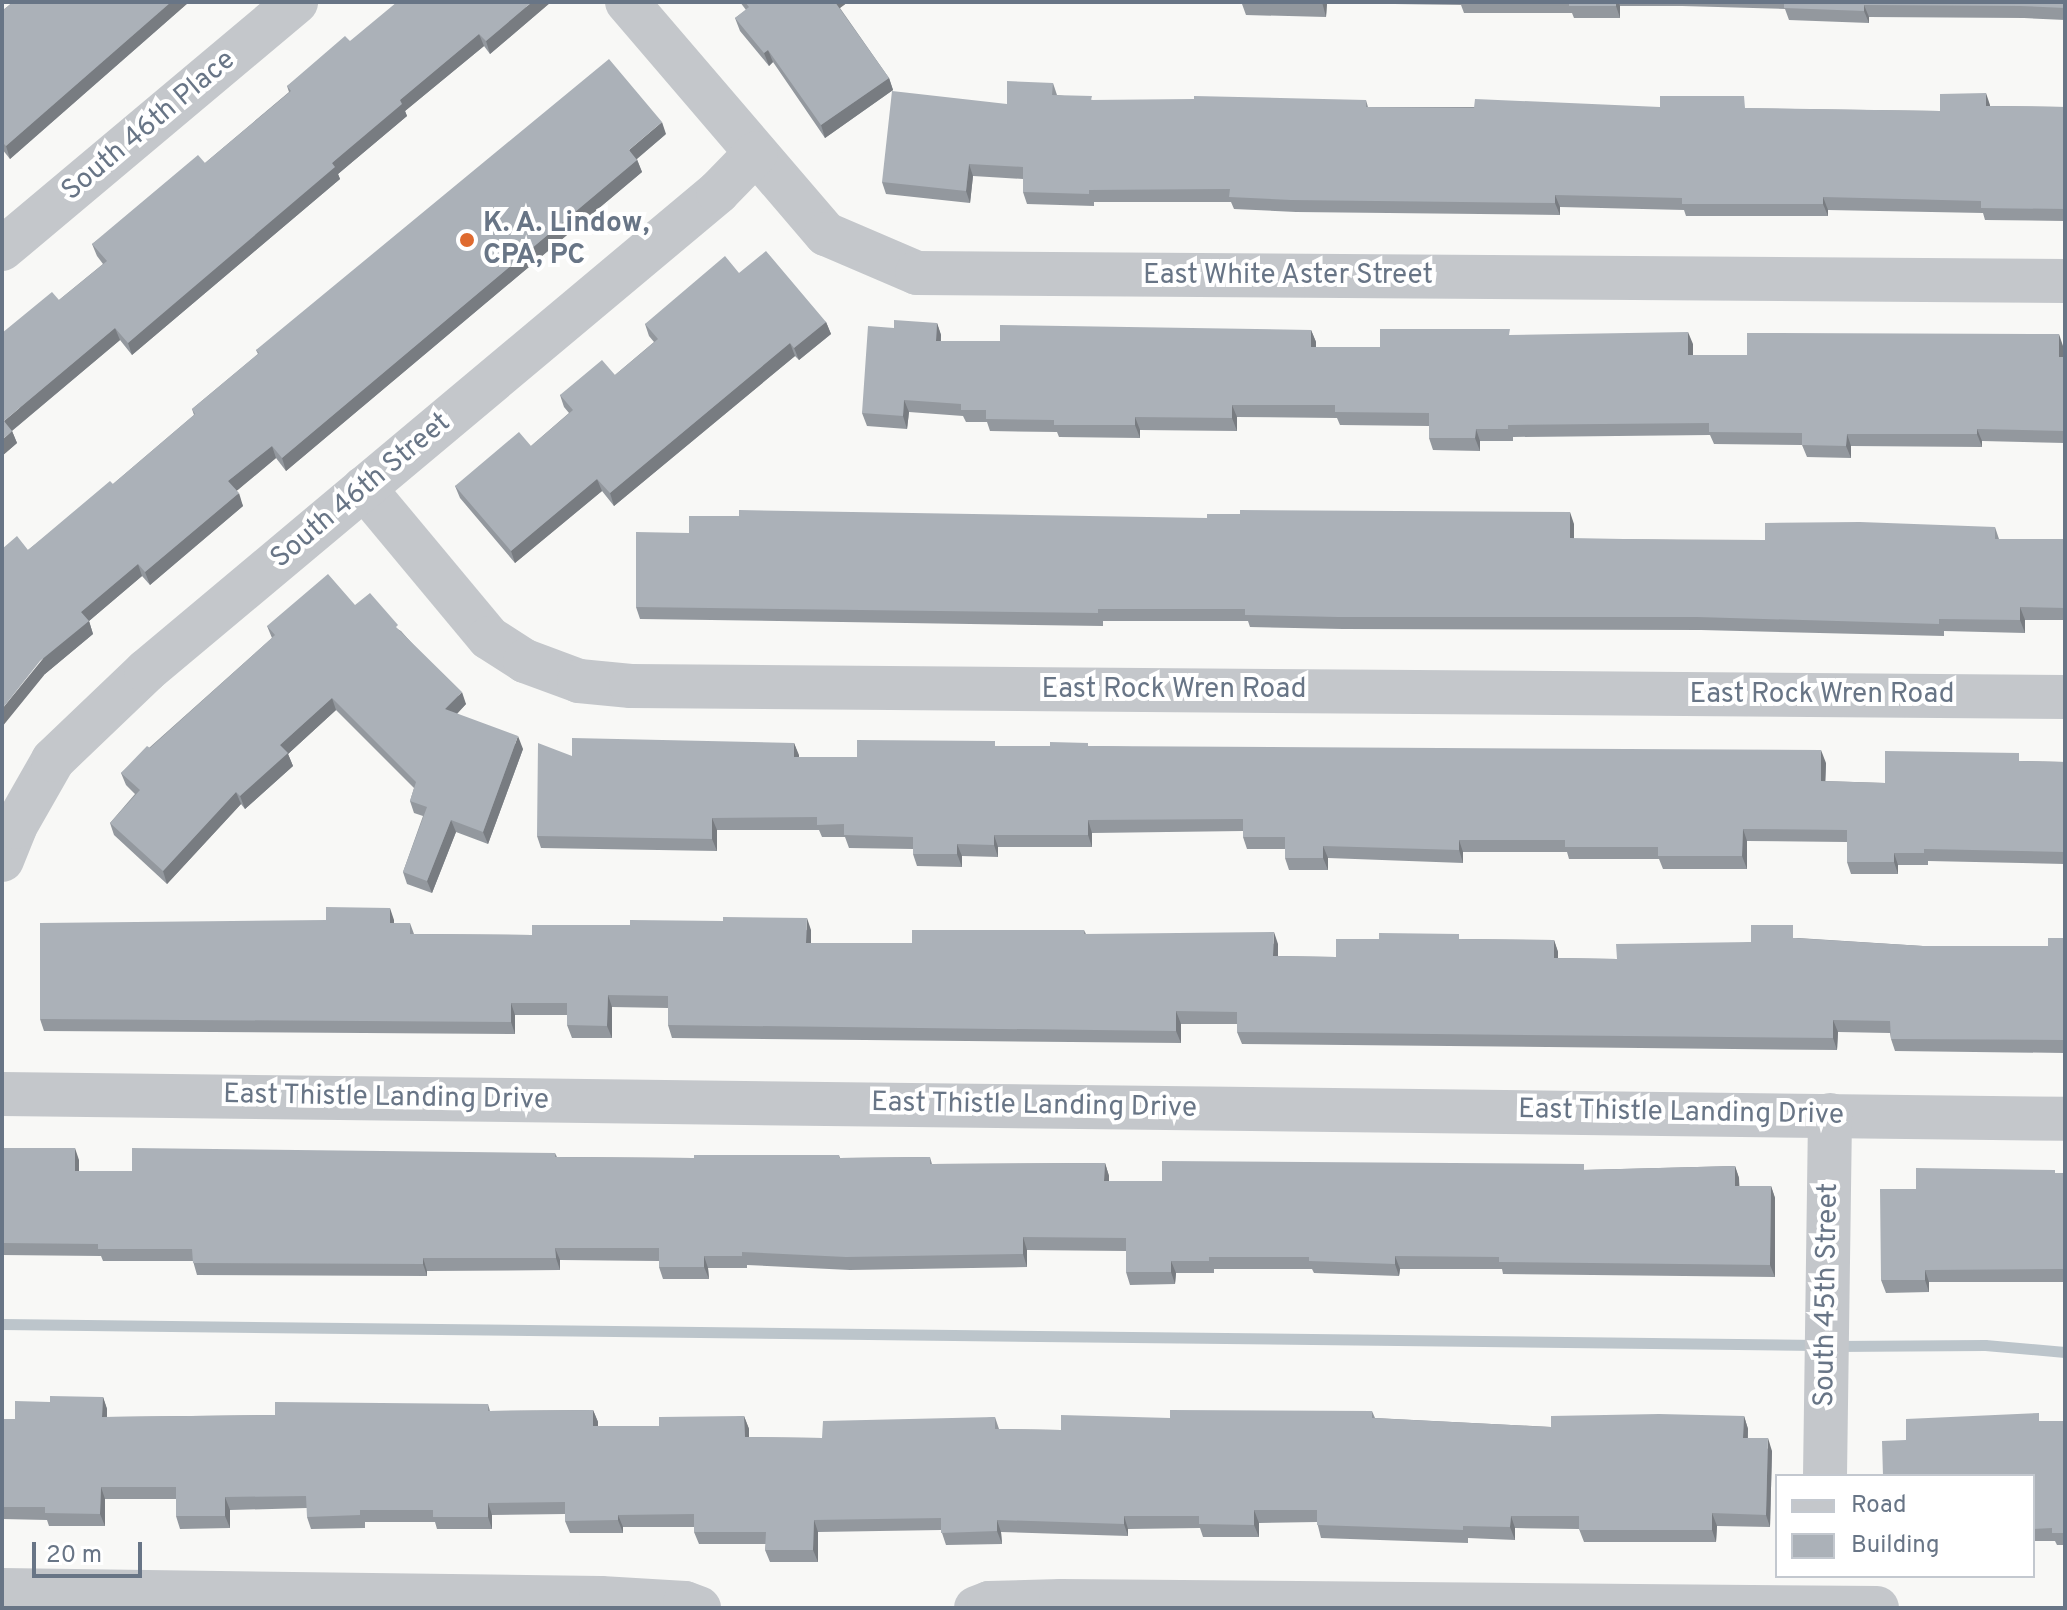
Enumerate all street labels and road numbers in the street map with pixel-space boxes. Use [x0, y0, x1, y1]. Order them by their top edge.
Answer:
street label: South 46th Place [56, 44, 242, 208]
street label: East White Aster Street [1142, 259, 1434, 293]
street label: South 46th Street [265, 406, 457, 576]
street label: East Rock Wren Road [1041, 673, 1307, 707]
street label: East Rock Wren Road [1689, 678, 1955, 712]
street label: East Thistle Landing Drive [222, 1078, 550, 1118]
street label: East Thistle Landing Drive [870, 1086, 1198, 1126]
street label: East Thistle Landing Drive [1517, 1093, 1845, 1133]
street label: South 45th Street [1808, 1183, 1846, 1407]

